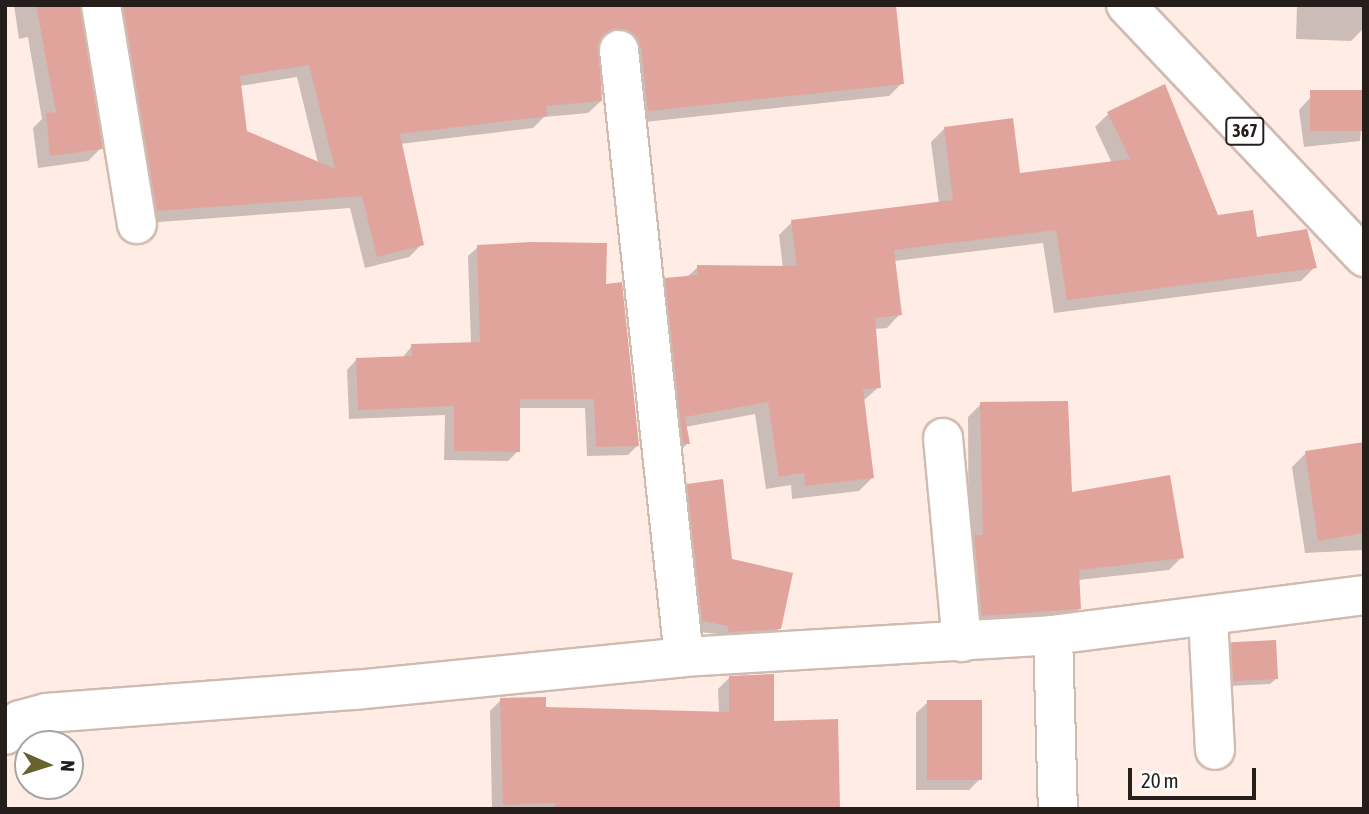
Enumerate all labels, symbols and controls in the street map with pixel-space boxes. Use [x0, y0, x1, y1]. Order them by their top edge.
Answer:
road number: 367 [1224, 116, 1266, 146]
north arrow [14, 730, 84, 800]
scale bar [1131, 754, 1259, 798]
text: N [57, 760, 79, 772]
text: 20 m [1141, 768, 1179, 792]

